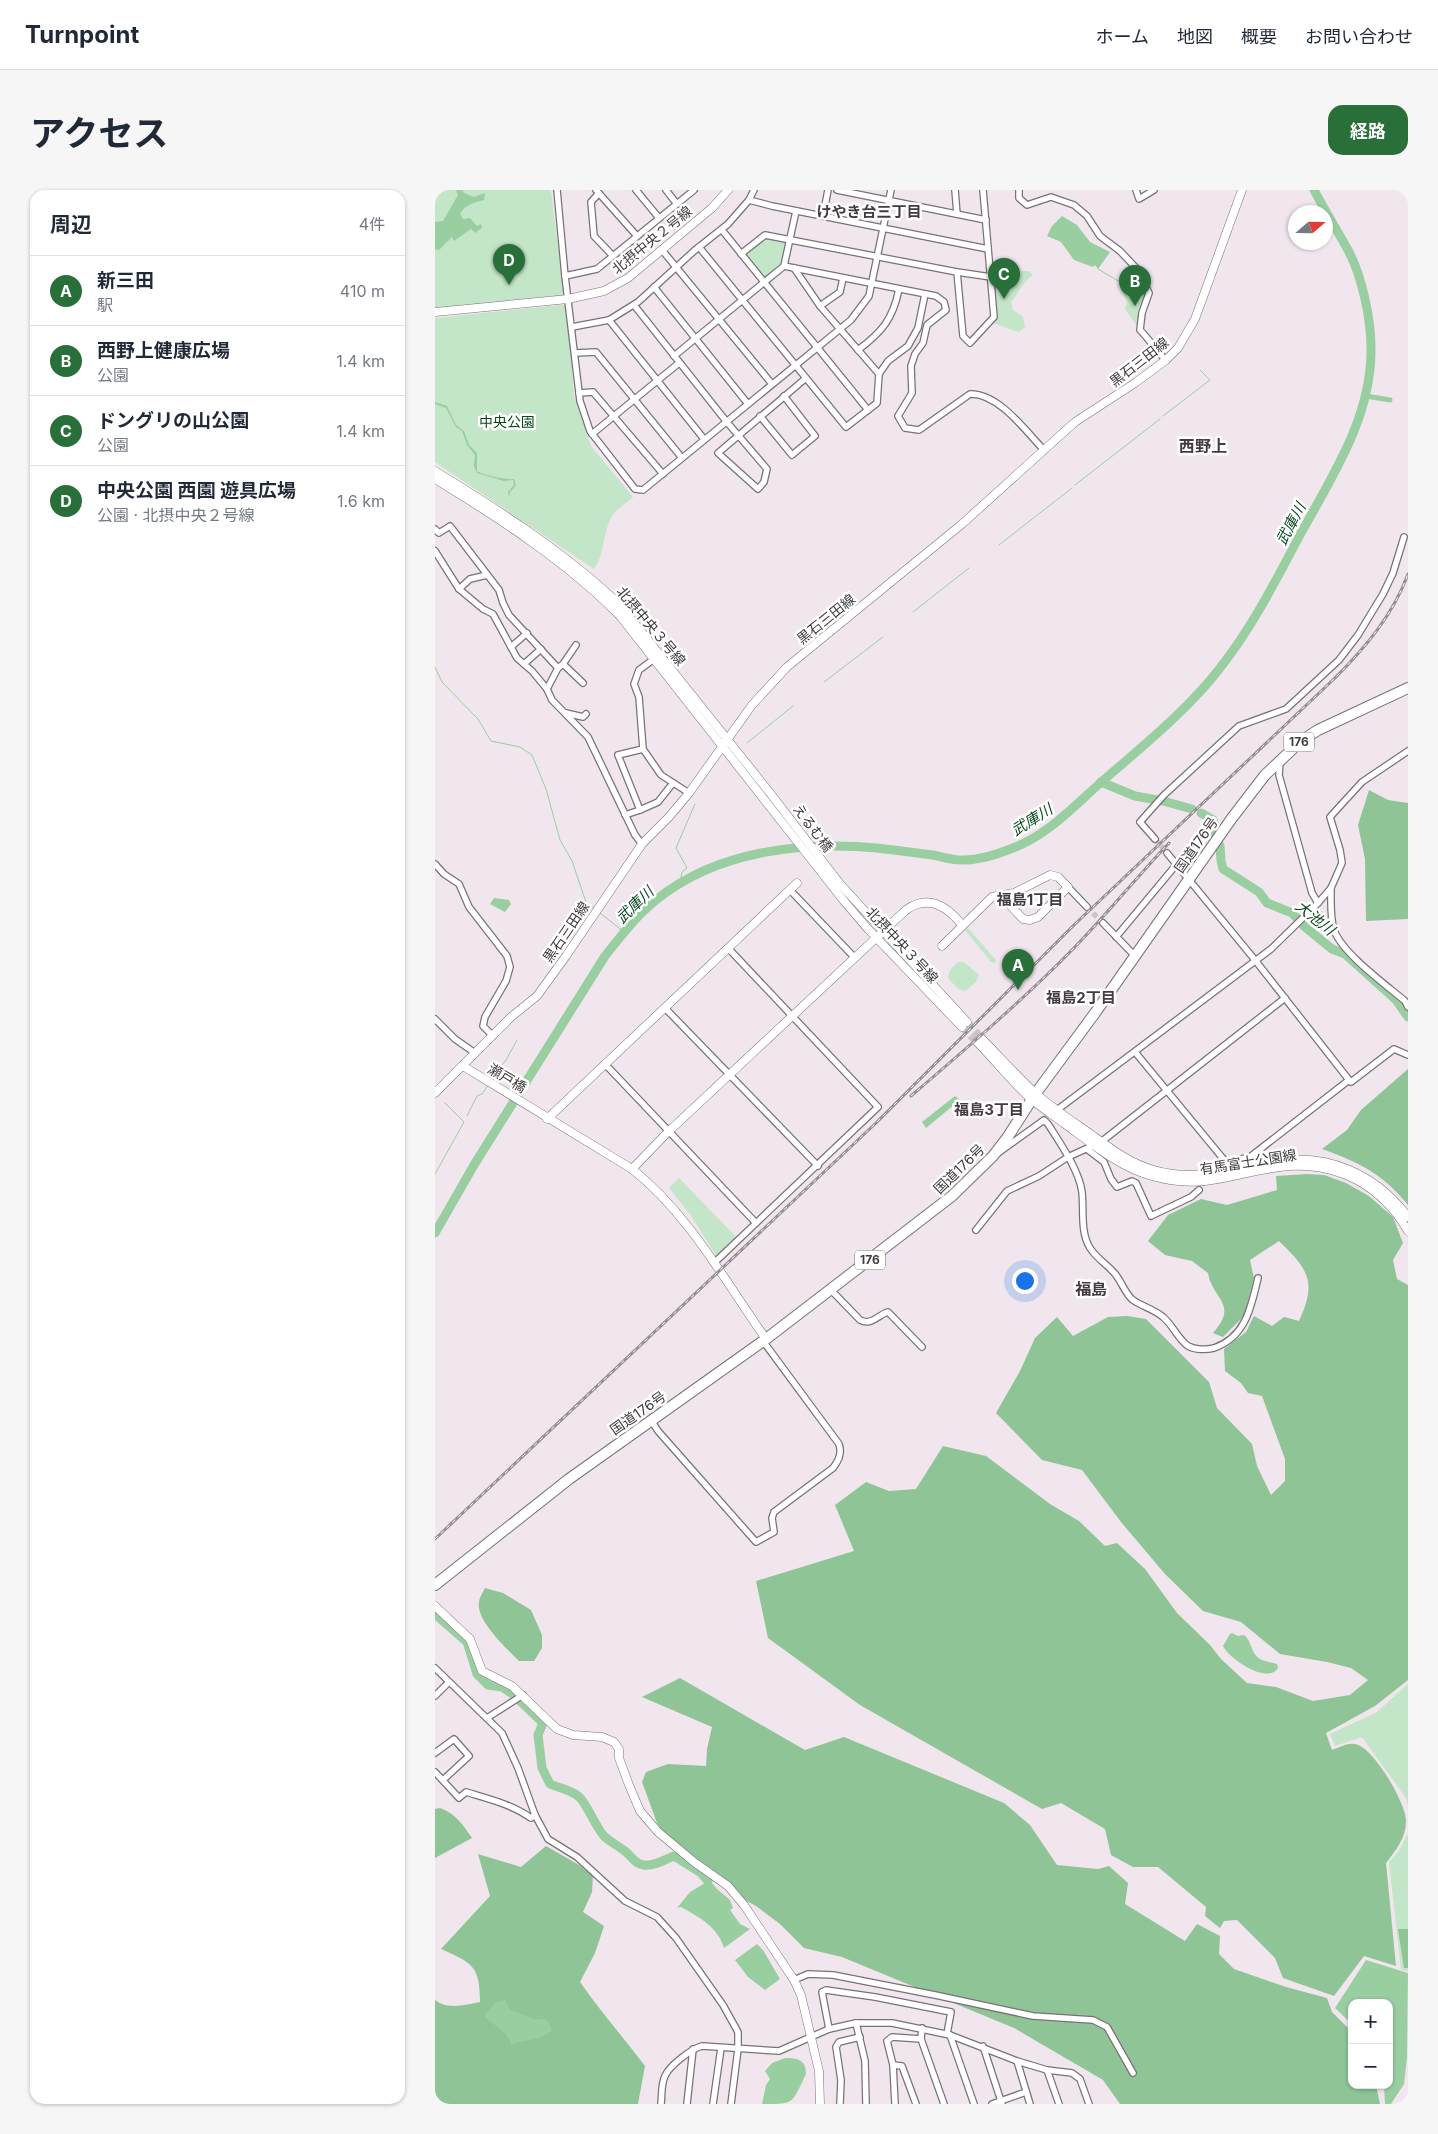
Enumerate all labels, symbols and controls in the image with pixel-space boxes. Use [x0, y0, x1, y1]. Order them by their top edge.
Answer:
text: Turnpoint [25, 20, 139, 49]
text: ホーム [1096, 26, 1149, 47]
text: 地図 [1177, 26, 1213, 47]
text: 概要 [1241, 26, 1277, 47]
text: お問い合わせ [1305, 26, 1413, 47]
button: 経路 [1328, 105, 1408, 155]
text: アクセス [30, 112, 168, 154]
street label: 北摂中央２号線 [608, 202, 695, 277]
district label: けやき台三丁目 [816, 202, 922, 221]
north arrow [1288, 205, 1333, 250]
text: 周辺 [50, 212, 92, 237]
text: 4件 [359, 214, 385, 234]
pin: D [493, 244, 525, 285]
pin: C [988, 258, 1020, 299]
pin: B [1119, 265, 1151, 306]
text: 新三田 [97, 269, 154, 292]
text: A [60, 281, 72, 301]
text: 410 m [340, 281, 385, 301]
text: 駅 [97, 295, 113, 315]
street label: 黒石三田線 [1106, 333, 1172, 390]
text: 西野上健康広場 [97, 339, 230, 362]
text: B [61, 351, 71, 371]
text: 1.4 km [336, 351, 385, 371]
text: 公園 [97, 365, 129, 385]
text: ドングリの山公園 [97, 409, 249, 432]
park label: 中央公園 [479, 413, 535, 430]
text: C [60, 421, 72, 441]
text: 1.4 km [336, 421, 385, 441]
text: 公園 [97, 435, 129, 455]
district label: 西野上 [1179, 436, 1227, 456]
text: 中央公園 西園 遊具広場 [97, 479, 296, 502]
text: D [60, 491, 72, 511]
text: 1.6 km [337, 491, 385, 511]
water label: 武庫川 [1272, 498, 1310, 548]
text: 公園 · 北摂中央２号線 [97, 505, 255, 525]
street label: 北摂中央３号線 [613, 583, 689, 669]
street label: 黒石三田線 [793, 590, 858, 647]
road number: 176 [1284, 732, 1314, 752]
water label: 武庫川 [1008, 799, 1058, 840]
street label: えるむ橋 [790, 800, 837, 855]
street label: 国道176号 [1170, 814, 1221, 876]
water label: 武庫川 [612, 881, 659, 927]
district label: 福島1丁目 [996, 890, 1063, 909]
water label: 大池川 [1292, 896, 1340, 940]
street label: 黒石三田線 [539, 898, 592, 965]
street label: 北摂中央３号線 [863, 903, 942, 986]
pin: A [1002, 949, 1034, 990]
district label: 福島2丁目 [1045, 988, 1116, 1007]
street label: 瀬戸橋 [485, 1059, 530, 1096]
district label: 福島3丁目 [953, 1100, 1024, 1119]
street label: 国道176号 [930, 1140, 988, 1197]
street label: 有馬富士公園線 [1198, 1145, 1298, 1178]
road number: 176 [855, 1250, 885, 1270]
your location [1012, 1268, 1038, 1294]
district label: 福島 [1075, 1279, 1107, 1299]
street label: 国道176号 [607, 1387, 669, 1438]
map controls [1348, 1999, 1393, 2089]
button: + [1348, 1999, 1393, 2044]
button: − [1348, 2044, 1393, 2089]

